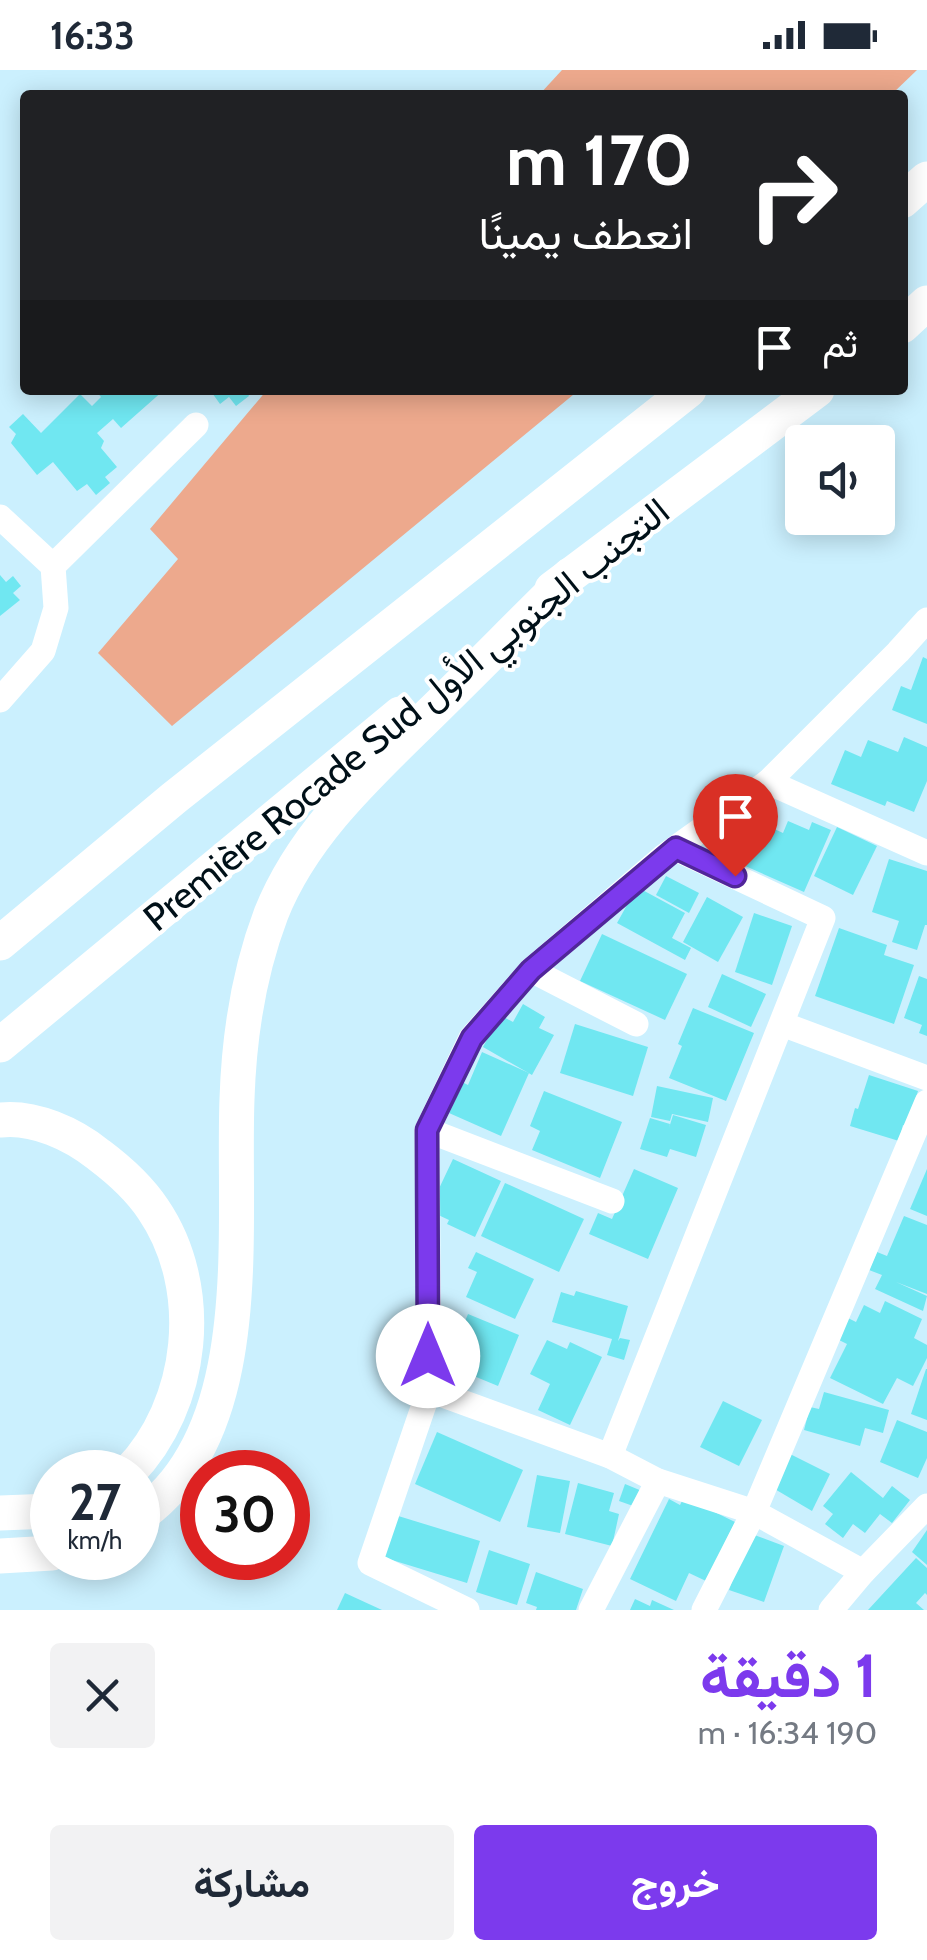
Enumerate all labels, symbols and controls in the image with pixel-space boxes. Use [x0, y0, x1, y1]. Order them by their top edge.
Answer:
text: 16:33 [50, 12, 135, 59]
text: 170 m [506, 117, 693, 203]
icon: right [728, 130, 858, 260]
text: انعطف يمينًا [479, 206, 693, 260]
icon: arrive [747, 320, 802, 375]
text: ثم [822, 320, 858, 367]
map controls [785, 425, 895, 535]
button: sound [785, 425, 895, 535]
street label: Première Rocade Sud التجنب الجنوبي الأول [134, 487, 683, 947]
pin [693, 774, 778, 877]
icon: arrive [708, 789, 763, 844]
position arrow [376, 1304, 480, 1408]
speed limit sign: 30 [180, 1450, 310, 1580]
text: 27 [69, 1472, 121, 1533]
text: km/h [68, 1525, 122, 1555]
text: 1 دقيقة [700, 1639, 877, 1712]
button: close [50, 1643, 155, 1748]
text: 190 m · 16:34 [698, 1713, 877, 1752]
button: مشاركة [50, 1825, 454, 1940]
button: خروج [474, 1825, 877, 1940]

